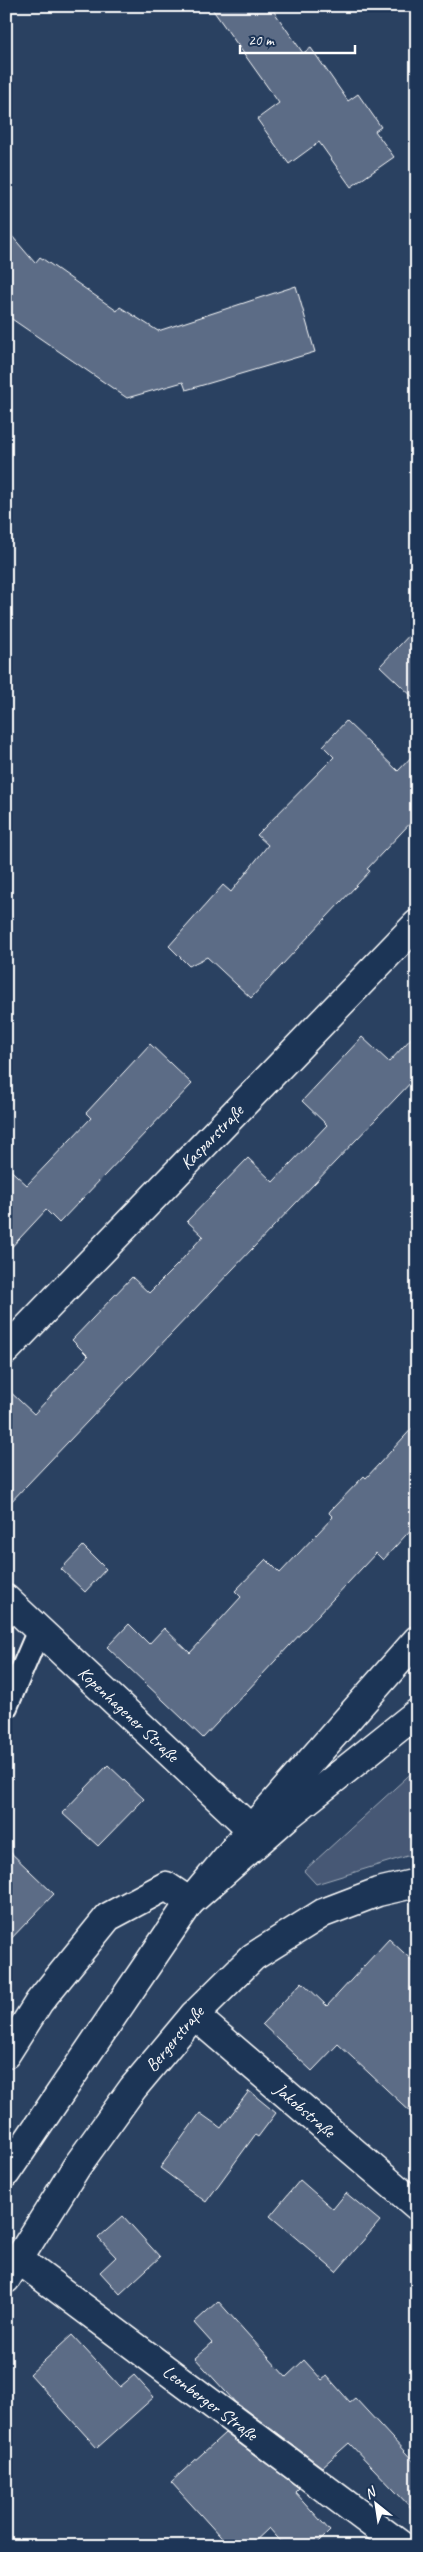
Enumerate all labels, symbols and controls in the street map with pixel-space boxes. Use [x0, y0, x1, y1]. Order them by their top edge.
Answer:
scale bar [240, 22, 356, 54]
text: 20 m [248, 31, 275, 50]
street label: Kasparstraße [175, 1099, 249, 1174]
street label: Kopenhagener Straße [74, 1662, 184, 1767]
street label: Bergerstraße [140, 2000, 209, 2076]
street label: Jakobstraße [269, 2077, 341, 2143]
street label: Leonberger Straße [159, 2360, 263, 2446]
north arrow [350, 2480, 400, 2530]
text: N [362, 2482, 380, 2503]

